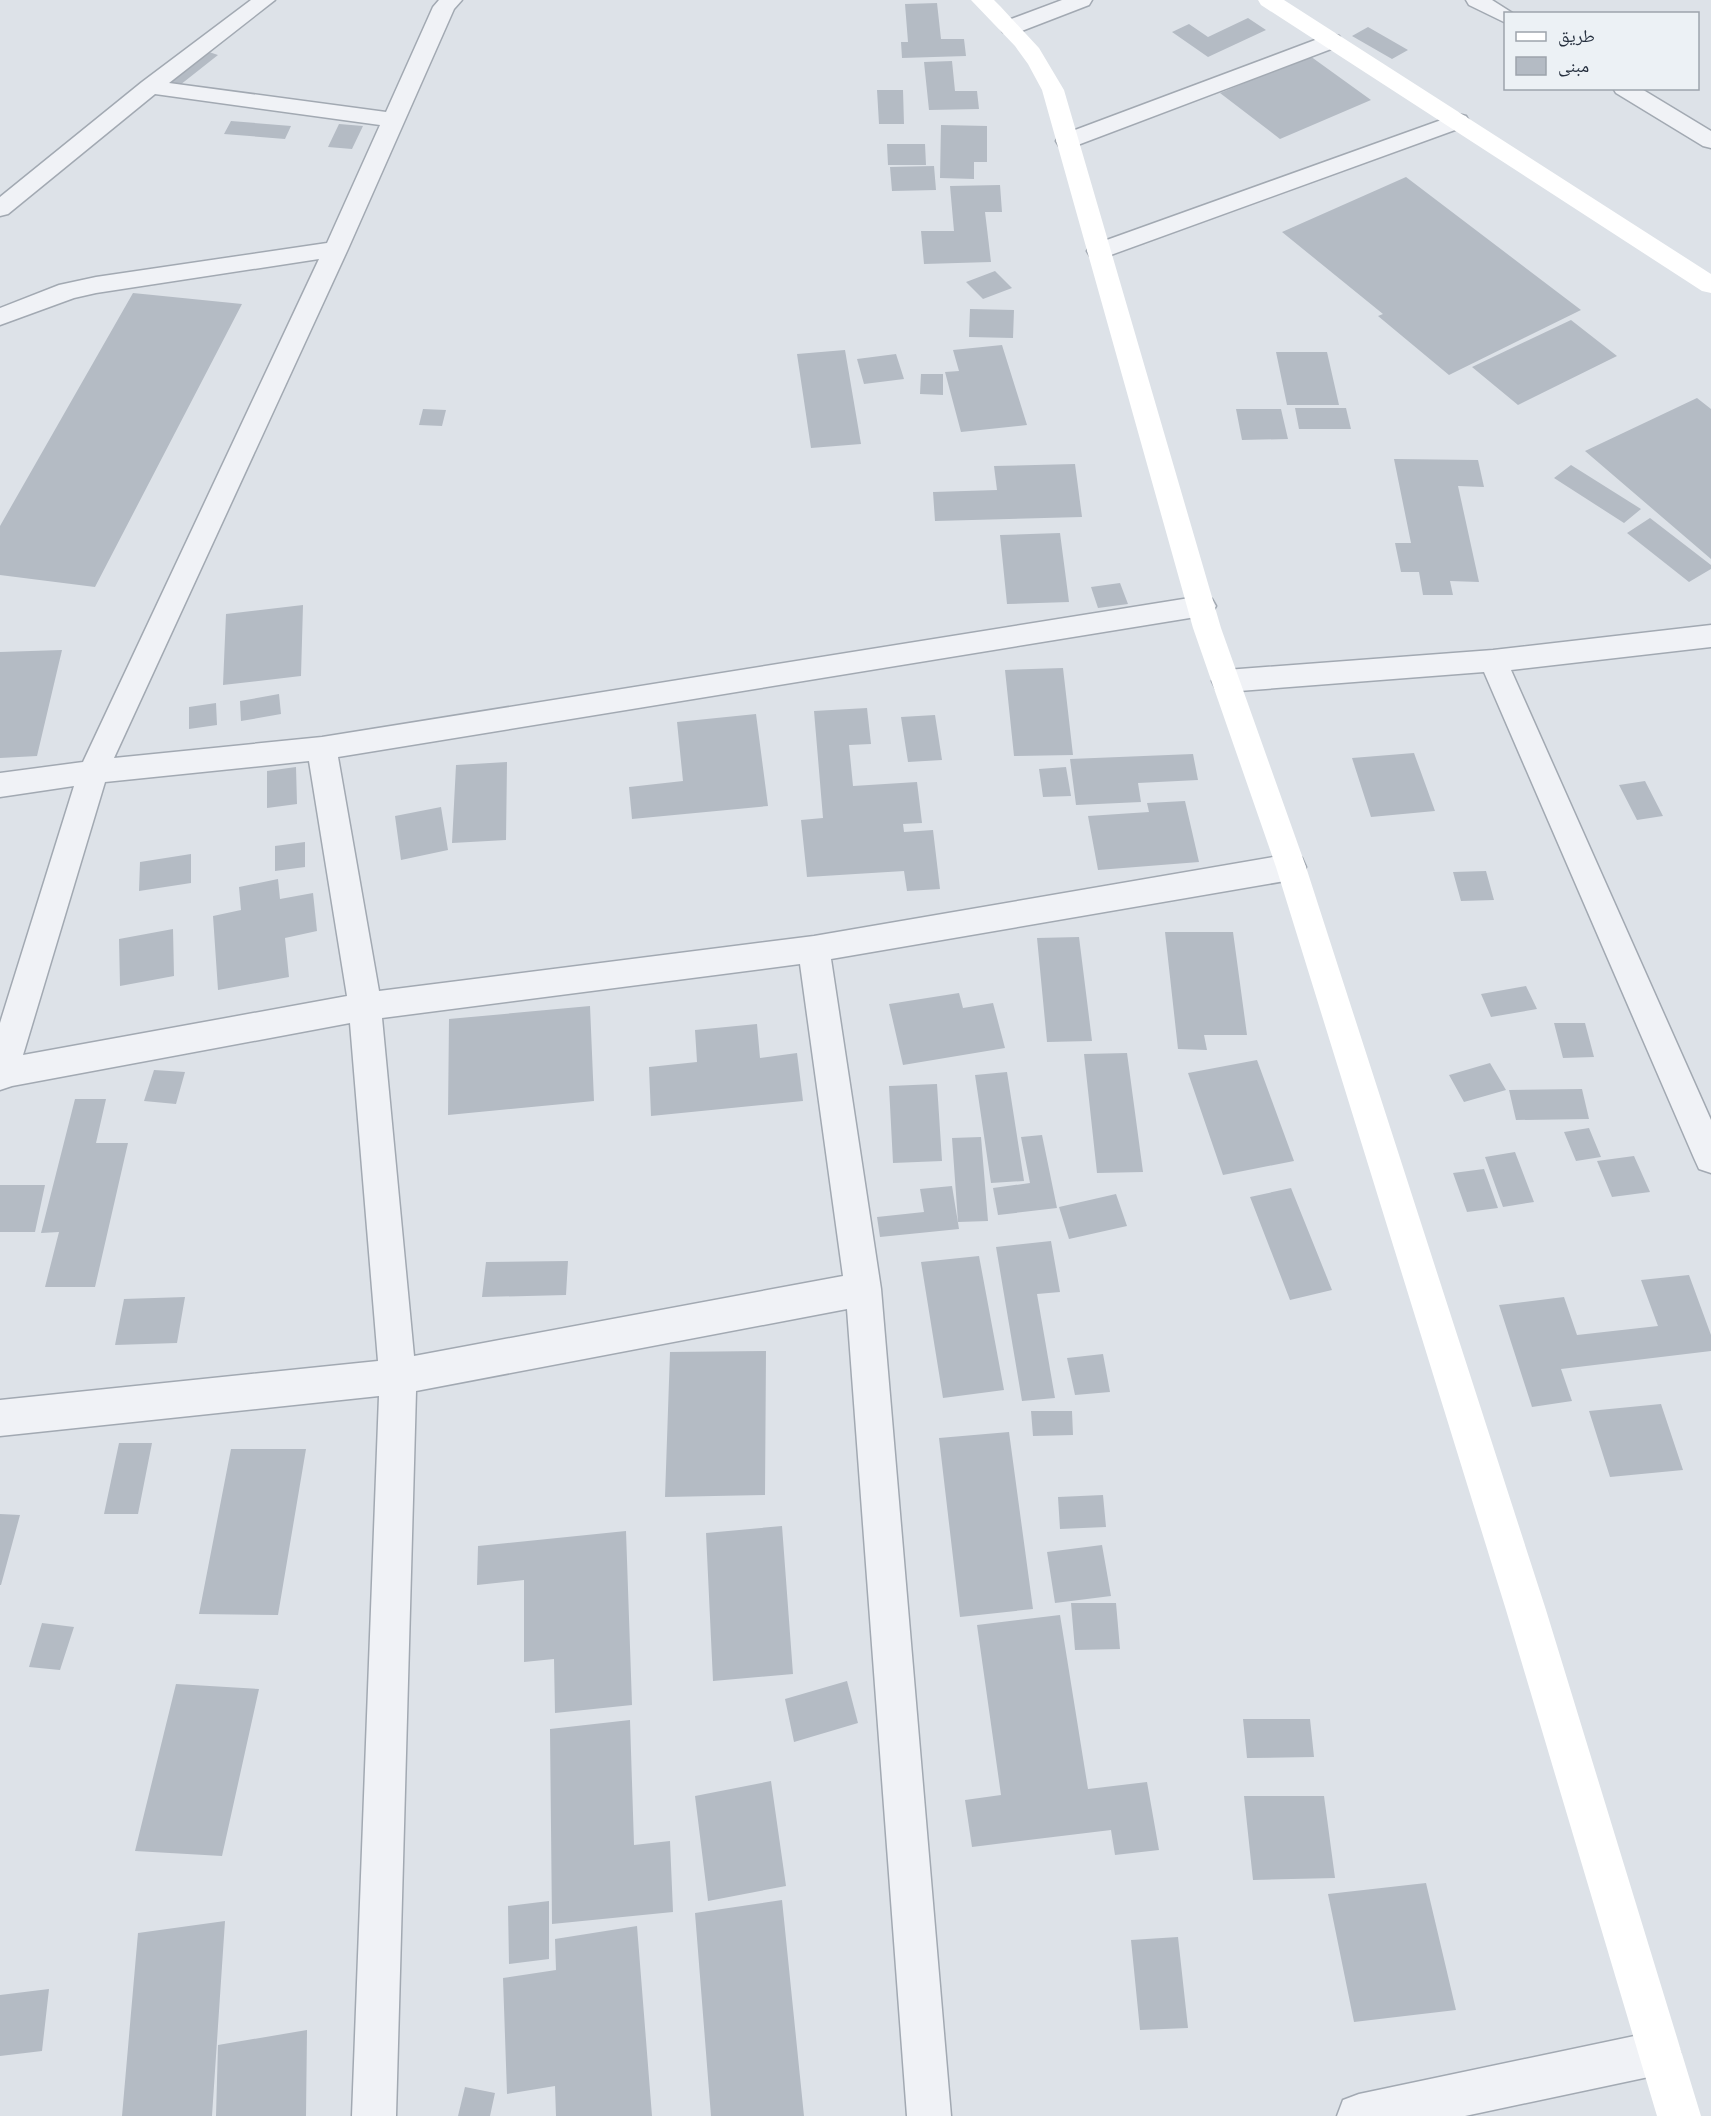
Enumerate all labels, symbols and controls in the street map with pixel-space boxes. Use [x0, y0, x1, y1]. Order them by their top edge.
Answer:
legend [1504, 12, 1699, 90]
text: طريق [1558, 25, 1595, 47]
text: مبنى [1558, 55, 1589, 77]

